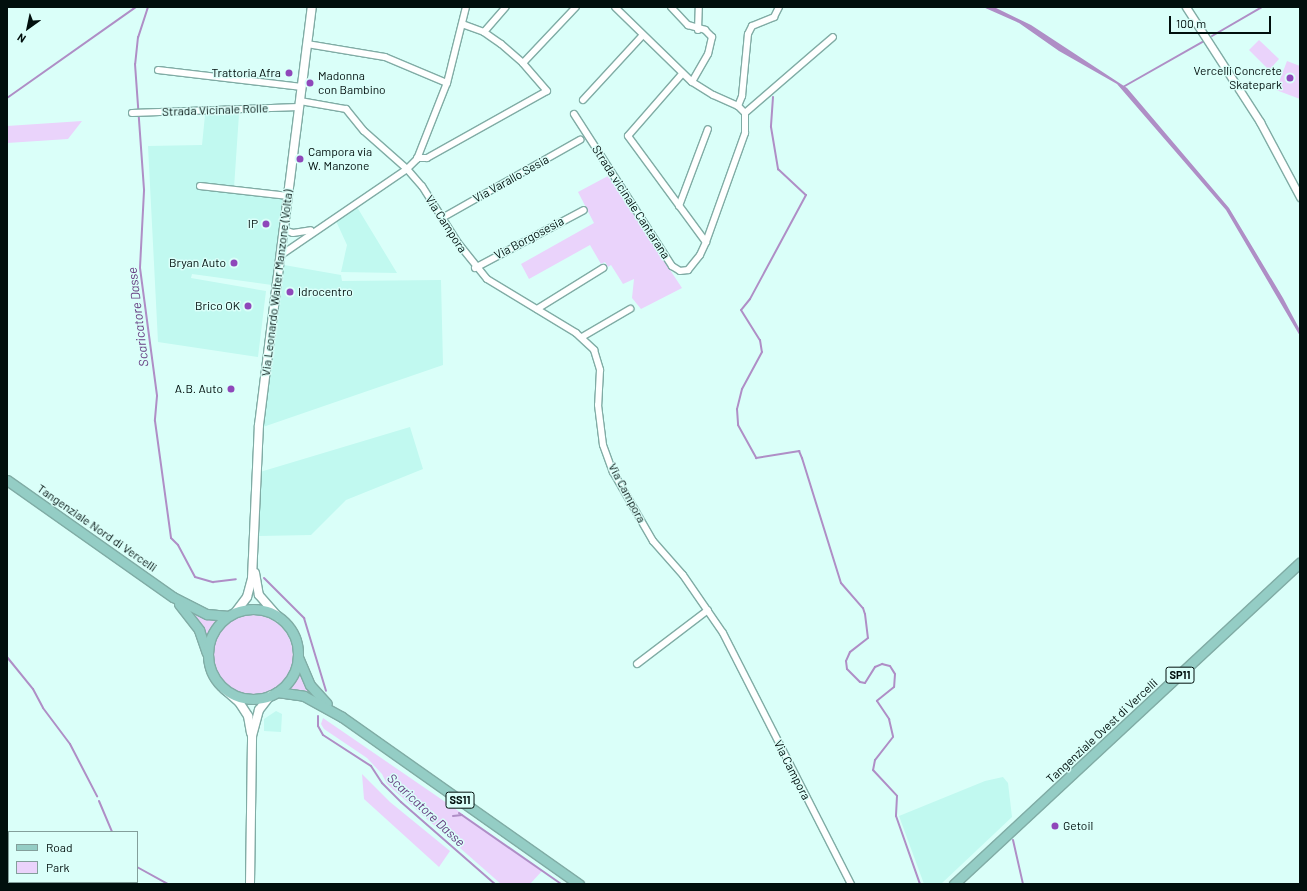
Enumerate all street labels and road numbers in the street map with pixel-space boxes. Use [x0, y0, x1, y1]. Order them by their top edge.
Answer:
street label: Strada Vicinale Rolle [162, 101, 268, 119]
street label: Strada vicinale Cantarana [589, 143, 673, 261]
street label: Via Varallo Sesia [471, 152, 551, 206]
street label: Via Leonardo Walter Manzone (Volta) [258, 189, 296, 377]
street label: Via Campora [422, 193, 470, 255]
street label: Via Borgosesia [492, 214, 566, 262]
street label: Via Campora [605, 461, 649, 525]
street label: Tangenziale Nord di Vercelli [34, 481, 160, 575]
road number: SP11 [1165, 666, 1195, 684]
street label: Tangenziale Ovest di Vercelli [1043, 676, 1161, 786]
street label: Via Campora [771, 738, 813, 802]
road number: SS11 [445, 791, 475, 809]

